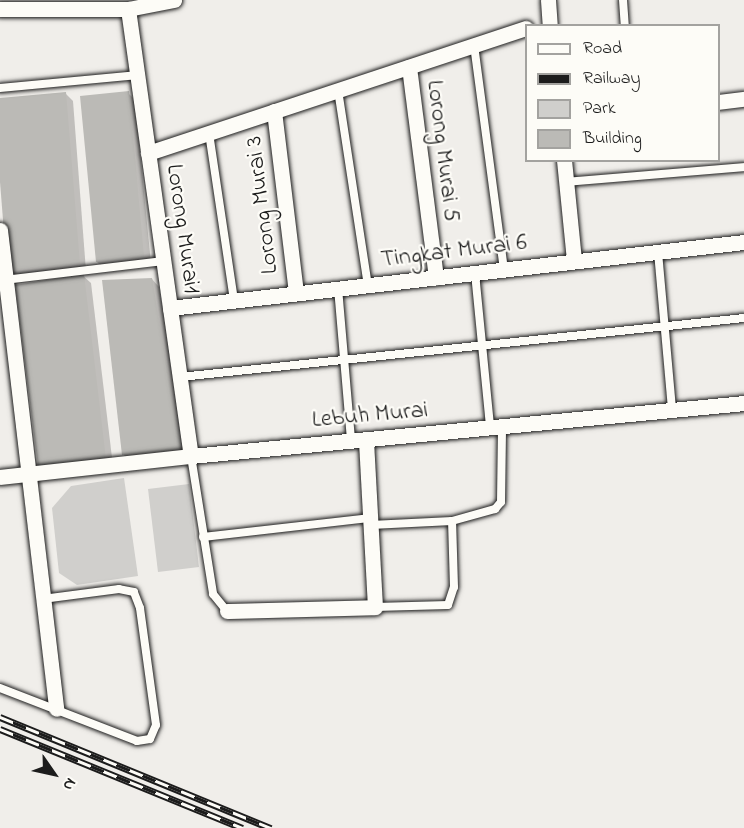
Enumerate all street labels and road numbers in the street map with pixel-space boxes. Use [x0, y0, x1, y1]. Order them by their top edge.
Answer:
street label: Lorong Murai 5 [419, 78, 465, 224]
street label: Lorong Murai 3 [240, 134, 286, 276]
street label: Lorong Murai1 [159, 162, 205, 296]
street label: Tingkat Murai 6 [379, 229, 529, 275]
street label: Lebuh Murai [311, 397, 429, 435]

